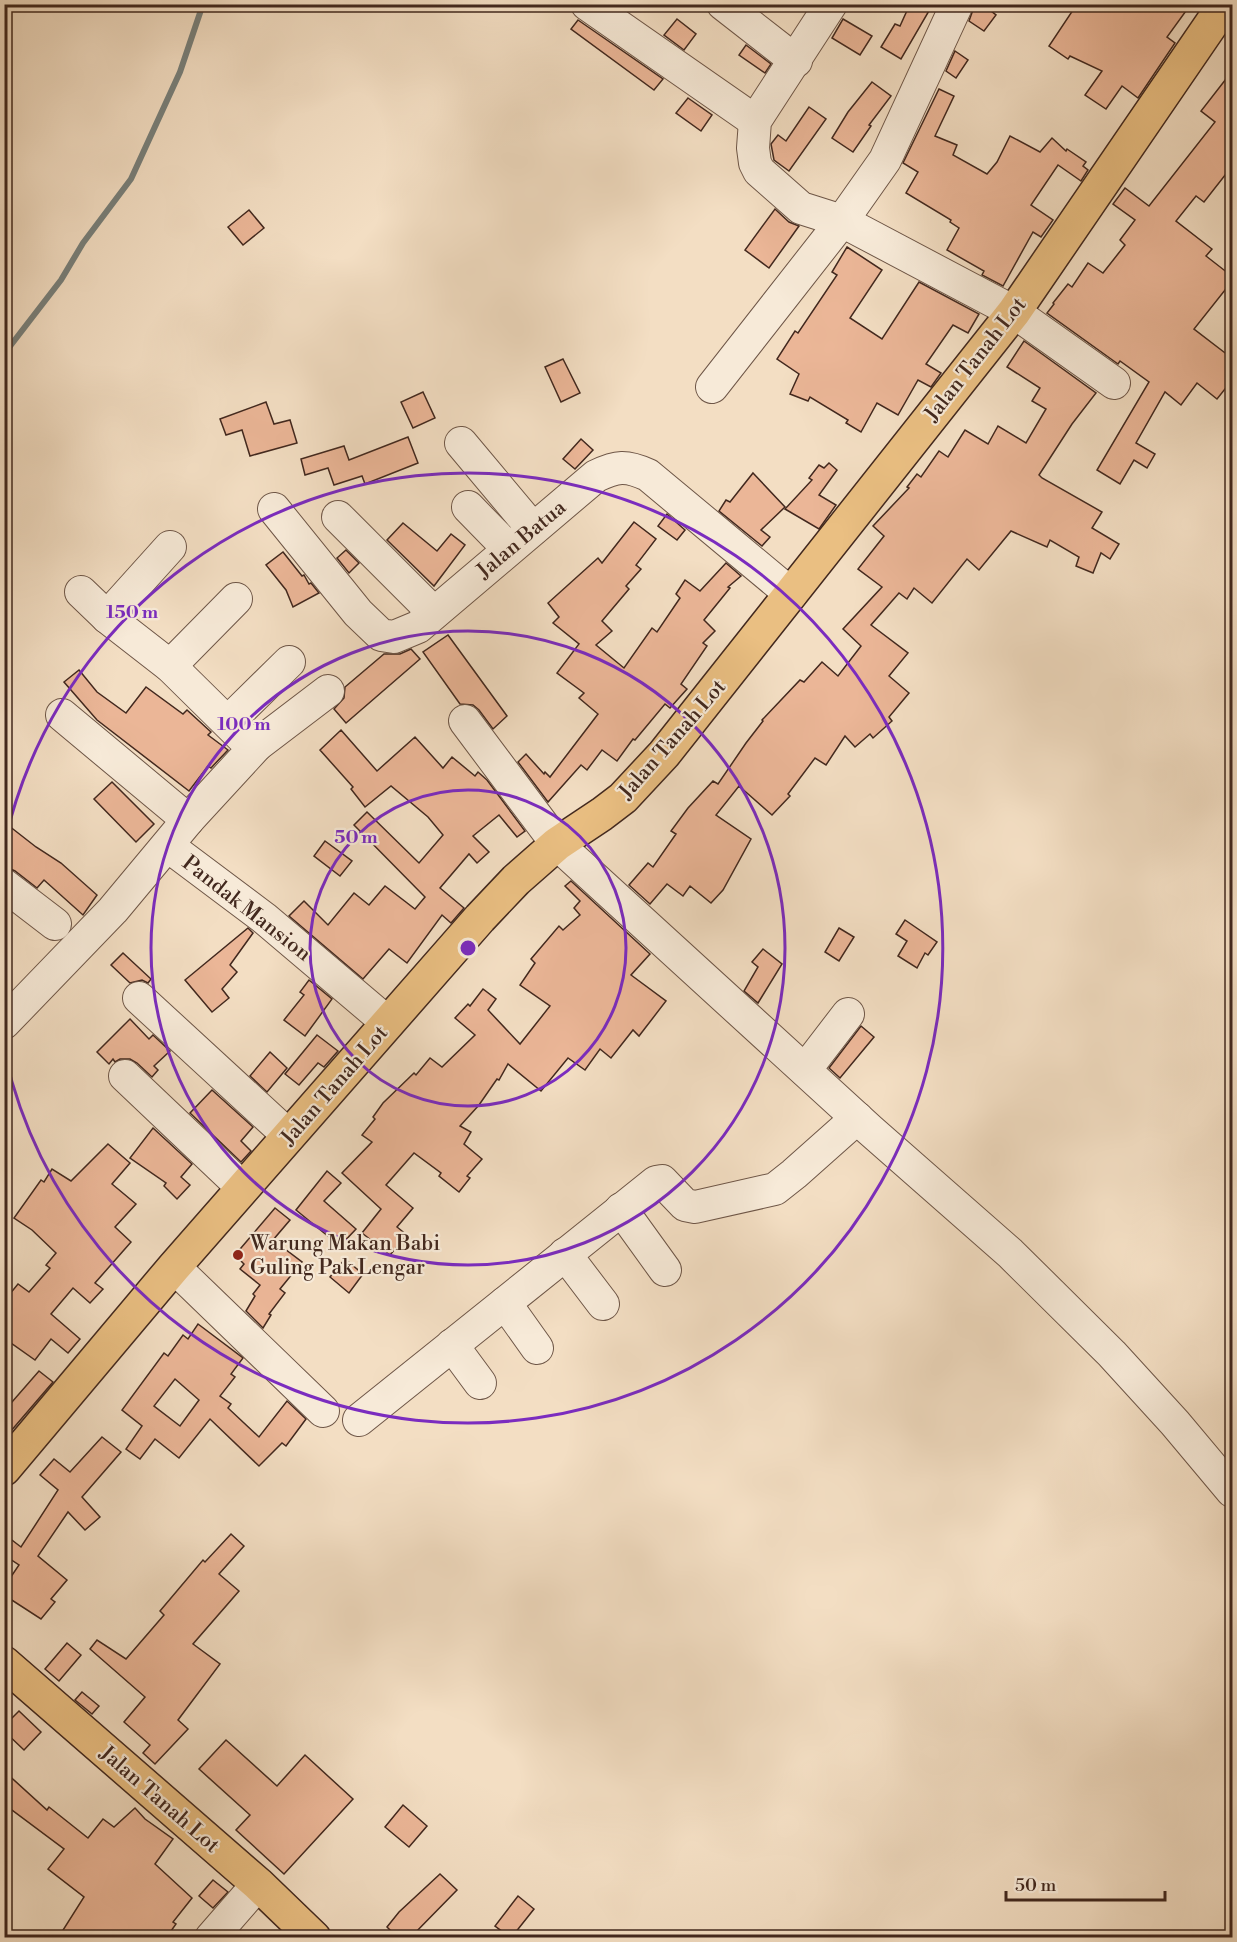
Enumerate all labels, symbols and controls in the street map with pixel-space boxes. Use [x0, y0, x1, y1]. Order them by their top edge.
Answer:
street label: Jalan Tanah Lot [919, 292, 1033, 428]
street label: Jalan Batua [471, 495, 572, 585]
text: 150 m [106, 601, 159, 624]
street label: Jalan Tanah Lot [613, 674, 732, 806]
text: 100 m [217, 713, 271, 736]
text: 50 m [334, 826, 378, 849]
street label: Pandak Mansion [177, 850, 316, 967]
centre of rings [458, 938, 478, 958]
street label: Jalan Tanah Lot [275, 1020, 394, 1152]
place label: Warung Makan Babi Guling Pak Lengar [249, 1231, 440, 1281]
marker: Warung Makan Babi Guling Pak Lengar [231, 1248, 245, 1262]
street label: Jalan Tanah Lot [93, 1740, 225, 1859]
scale bar [1006, 1864, 1165, 1902]
text: 50 m [1015, 1874, 1057, 1897]

